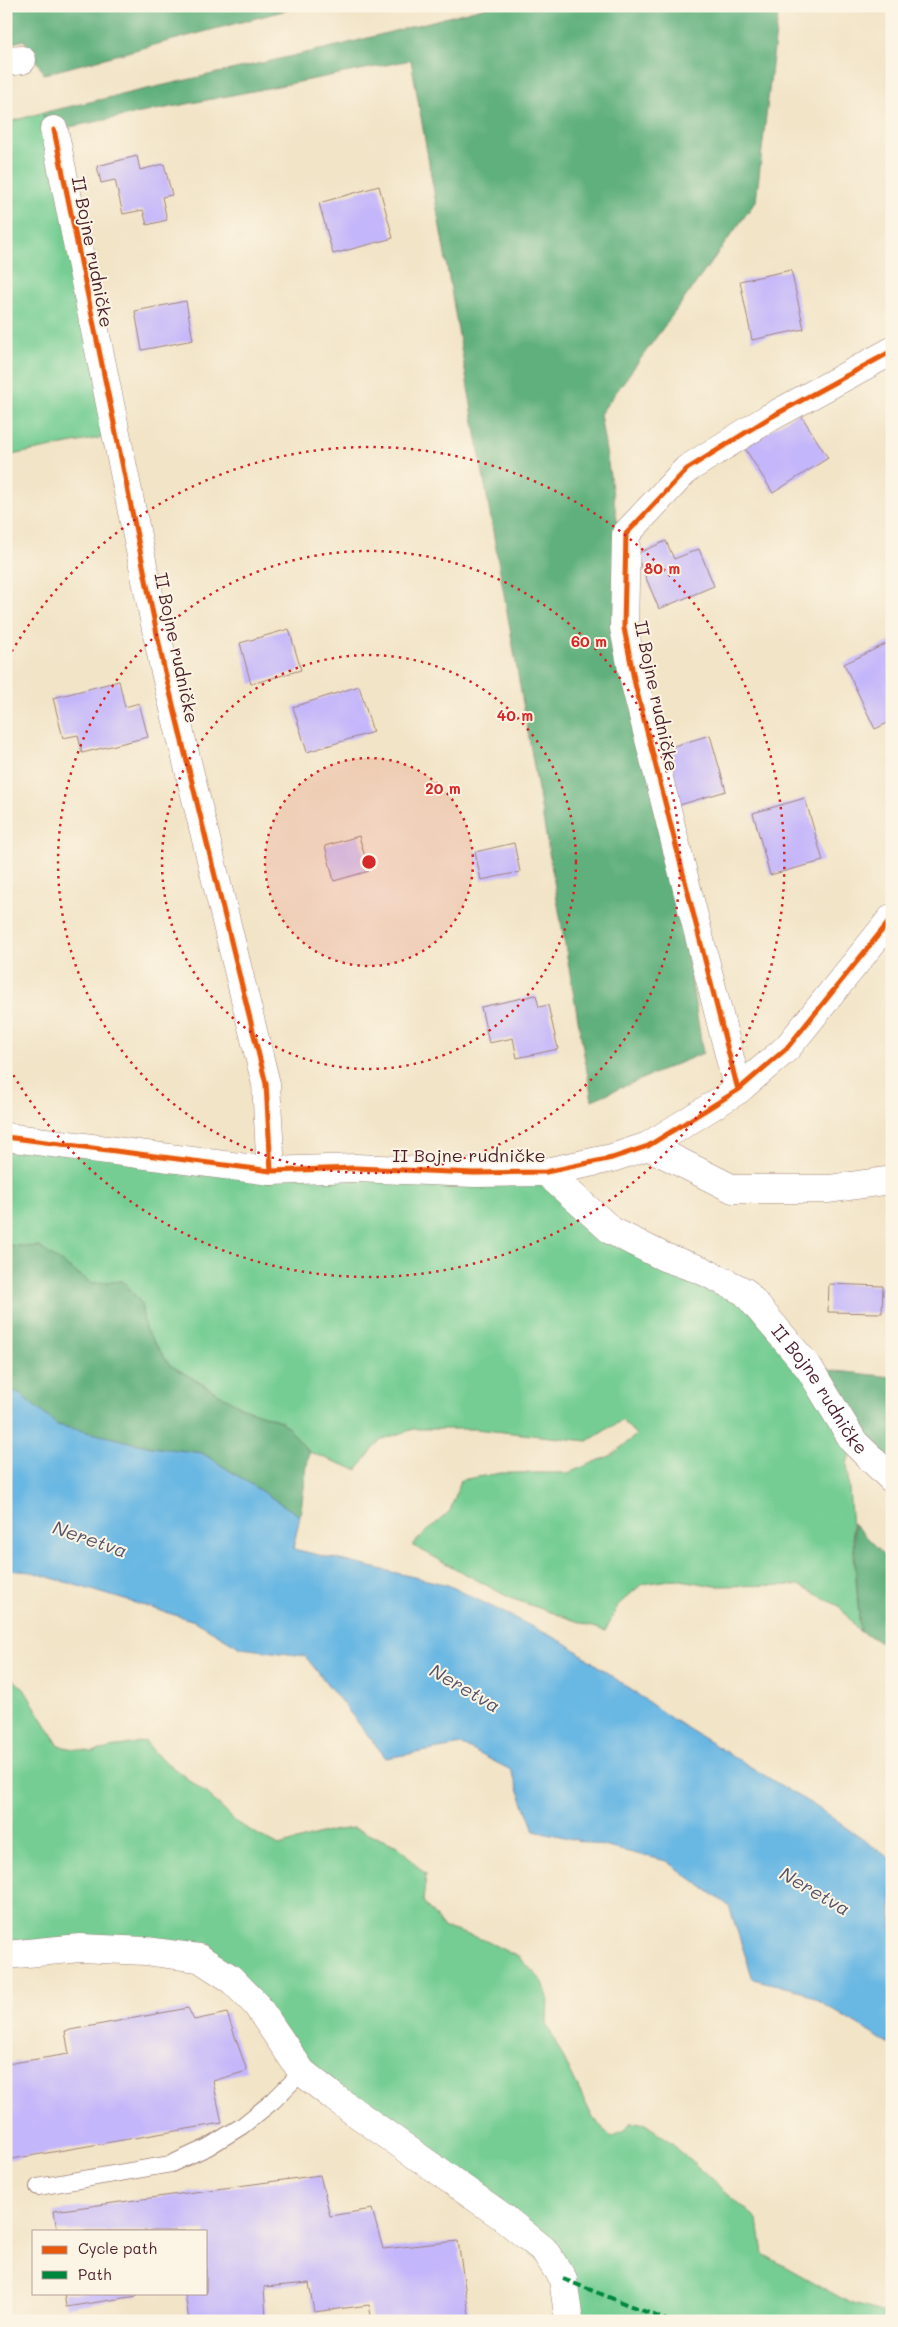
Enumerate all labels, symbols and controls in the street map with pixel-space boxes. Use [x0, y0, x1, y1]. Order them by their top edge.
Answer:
street label: II Bojne rudničke [67, 174, 119, 329]
text: 80 m [644, 558, 680, 578]
street label: II Bojne rudničke [149, 570, 205, 725]
street label: II Bojne rudničke [629, 618, 685, 773]
text: 60 m [571, 631, 607, 651]
text: 40 m [497, 705, 533, 725]
text: 20 m [425, 778, 461, 798]
centre of rings [360, 853, 378, 871]
street label: II Bojne rudničke [392, 1143, 546, 1167]
street label: II Bojne rudničke [766, 1319, 873, 1459]
water label: Neretva [50, 1514, 131, 1563]
water label: Neretva [426, 1657, 505, 1718]
water label: Neretva [776, 1860, 855, 1921]
legend [32, 2230, 208, 2294]
text: Cycle path [78, 2238, 157, 2258]
text: Path [78, 2264, 112, 2284]

